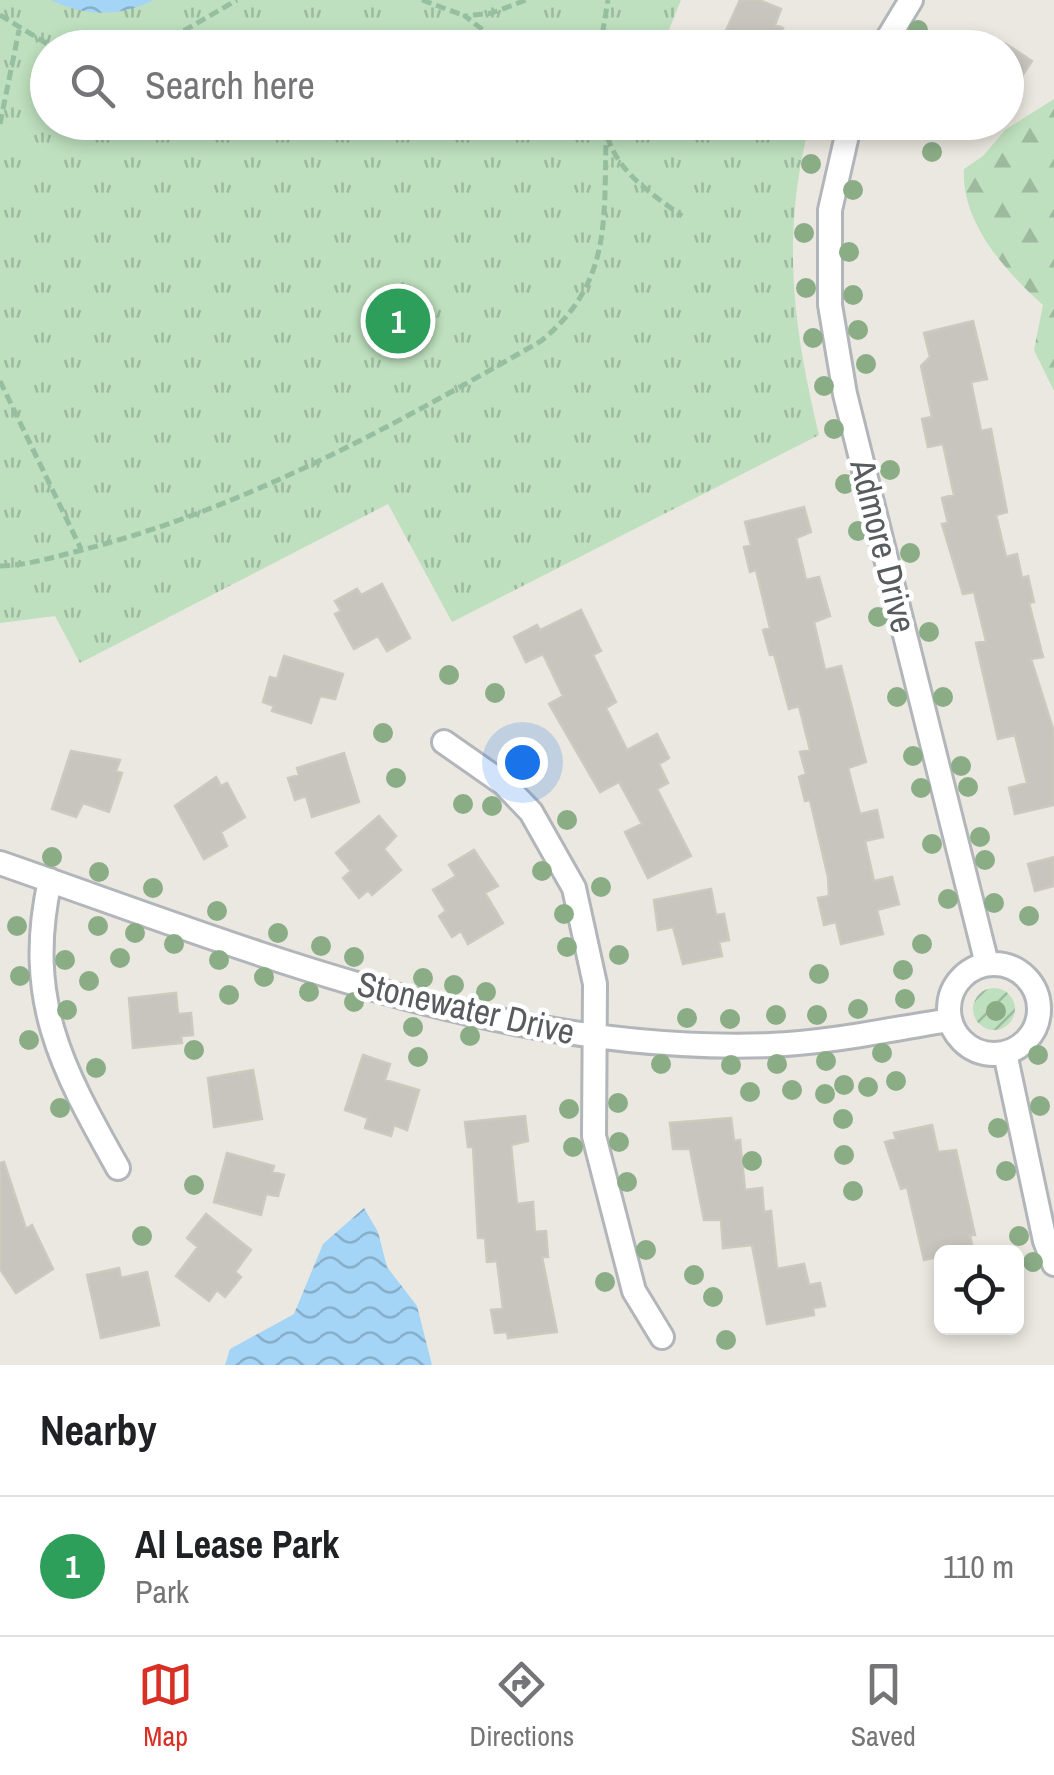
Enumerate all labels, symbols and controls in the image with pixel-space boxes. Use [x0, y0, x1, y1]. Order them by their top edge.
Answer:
search box [30, 30, 1024, 140]
icon: search [65, 58, 120, 113]
text: Search here [145, 60, 315, 111]
pin: 1 [366, 284, 430, 358]
street label: Admore Drive [839, 453, 928, 637]
your location [497, 737, 548, 788]
street label: Stonewater Drive [353, 960, 579, 1055]
map controls [934, 1245, 1024, 1335]
button: locate [934, 1245, 1024, 1335]
text: Nearby [40, 1402, 157, 1458]
text: Al Lease Park [135, 1519, 339, 1570]
text: 1 [65, 1545, 80, 1588]
text: 110 m [943, 1545, 1014, 1588]
text: Park [135, 1570, 189, 1613]
tab: Map [138, 1657, 193, 1755]
tab: Directions [470, 1657, 574, 1755]
tab: Saved [851, 1657, 916, 1755]

